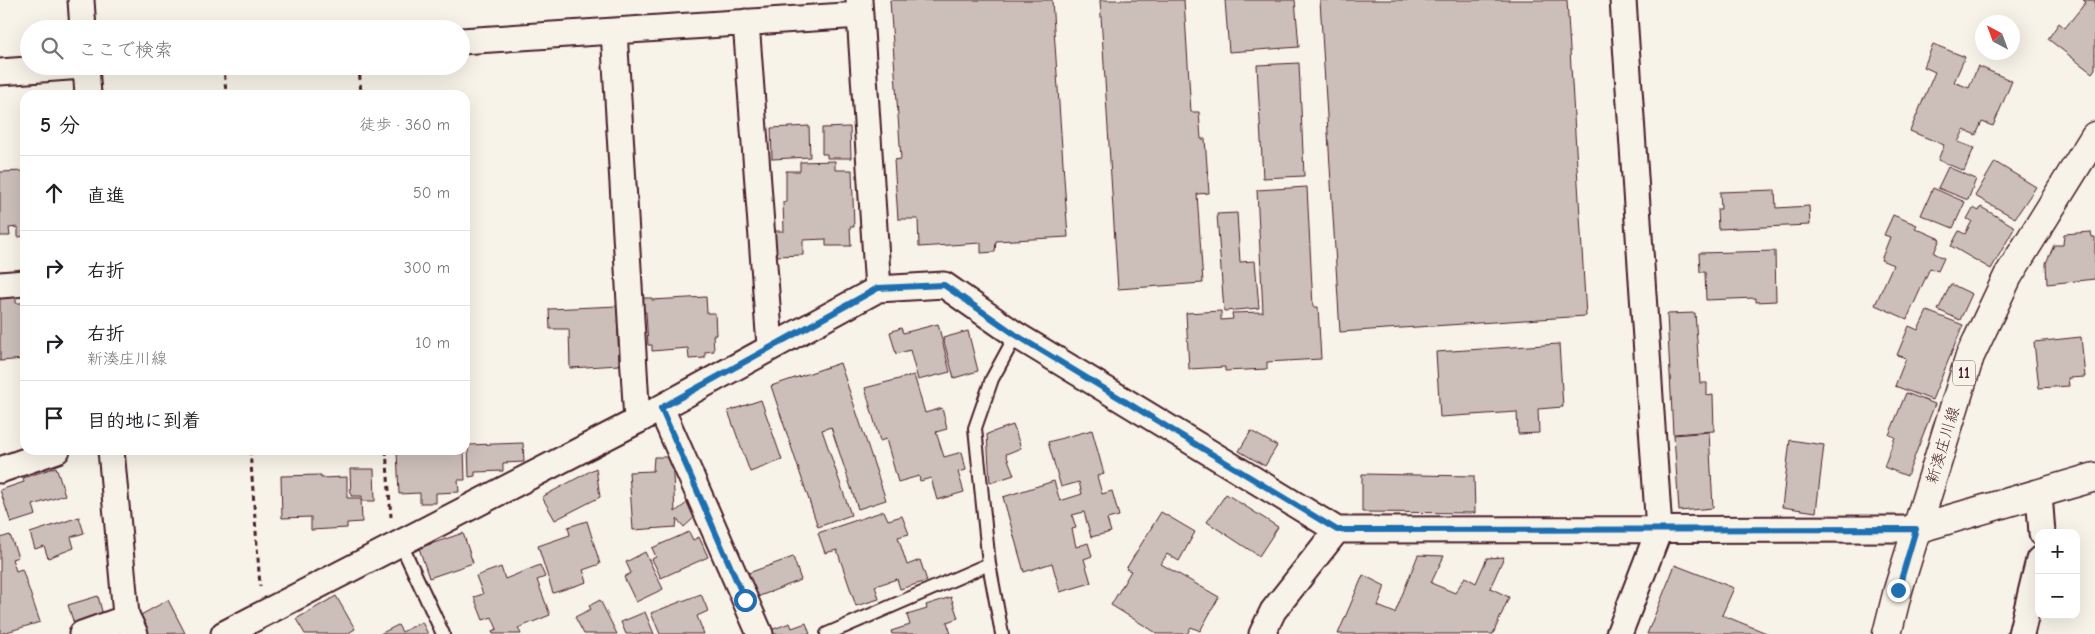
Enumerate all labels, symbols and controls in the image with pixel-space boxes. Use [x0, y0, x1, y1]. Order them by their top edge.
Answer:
north arrow [1975, 15, 2020, 60]
search box [20, 20, 470, 75]
icon: search [38, 34, 66, 62]
text: ここで検索 [78, 39, 173, 61]
text: 5 分 [40, 113, 80, 137]
text: 徒歩 · 360 m [359, 116, 450, 134]
icon: ahead [40, 179, 68, 207]
text: 50 m [413, 184, 450, 202]
text: 直進 [87, 185, 125, 207]
icon: right [40, 254, 68, 282]
text: 300 m [404, 259, 450, 277]
text: 右折 [87, 260, 125, 282]
text: 右折 [87, 323, 125, 345]
icon: right [40, 329, 68, 357]
text: 10 m [415, 334, 450, 352]
text: 新湊庄川線 [87, 350, 167, 368]
road number: 11 [1953, 360, 1975, 386]
icon: arrive [40, 404, 68, 432]
street label: 新湊庄川線 [1923, 404, 1963, 486]
text: 目的地に到着 [87, 410, 201, 432]
map controls [2035, 529, 2080, 619]
button: + [2035, 529, 2080, 574]
button: − [2035, 574, 2080, 619]
route end [1887, 579, 1910, 602]
route start [734, 589, 757, 612]

